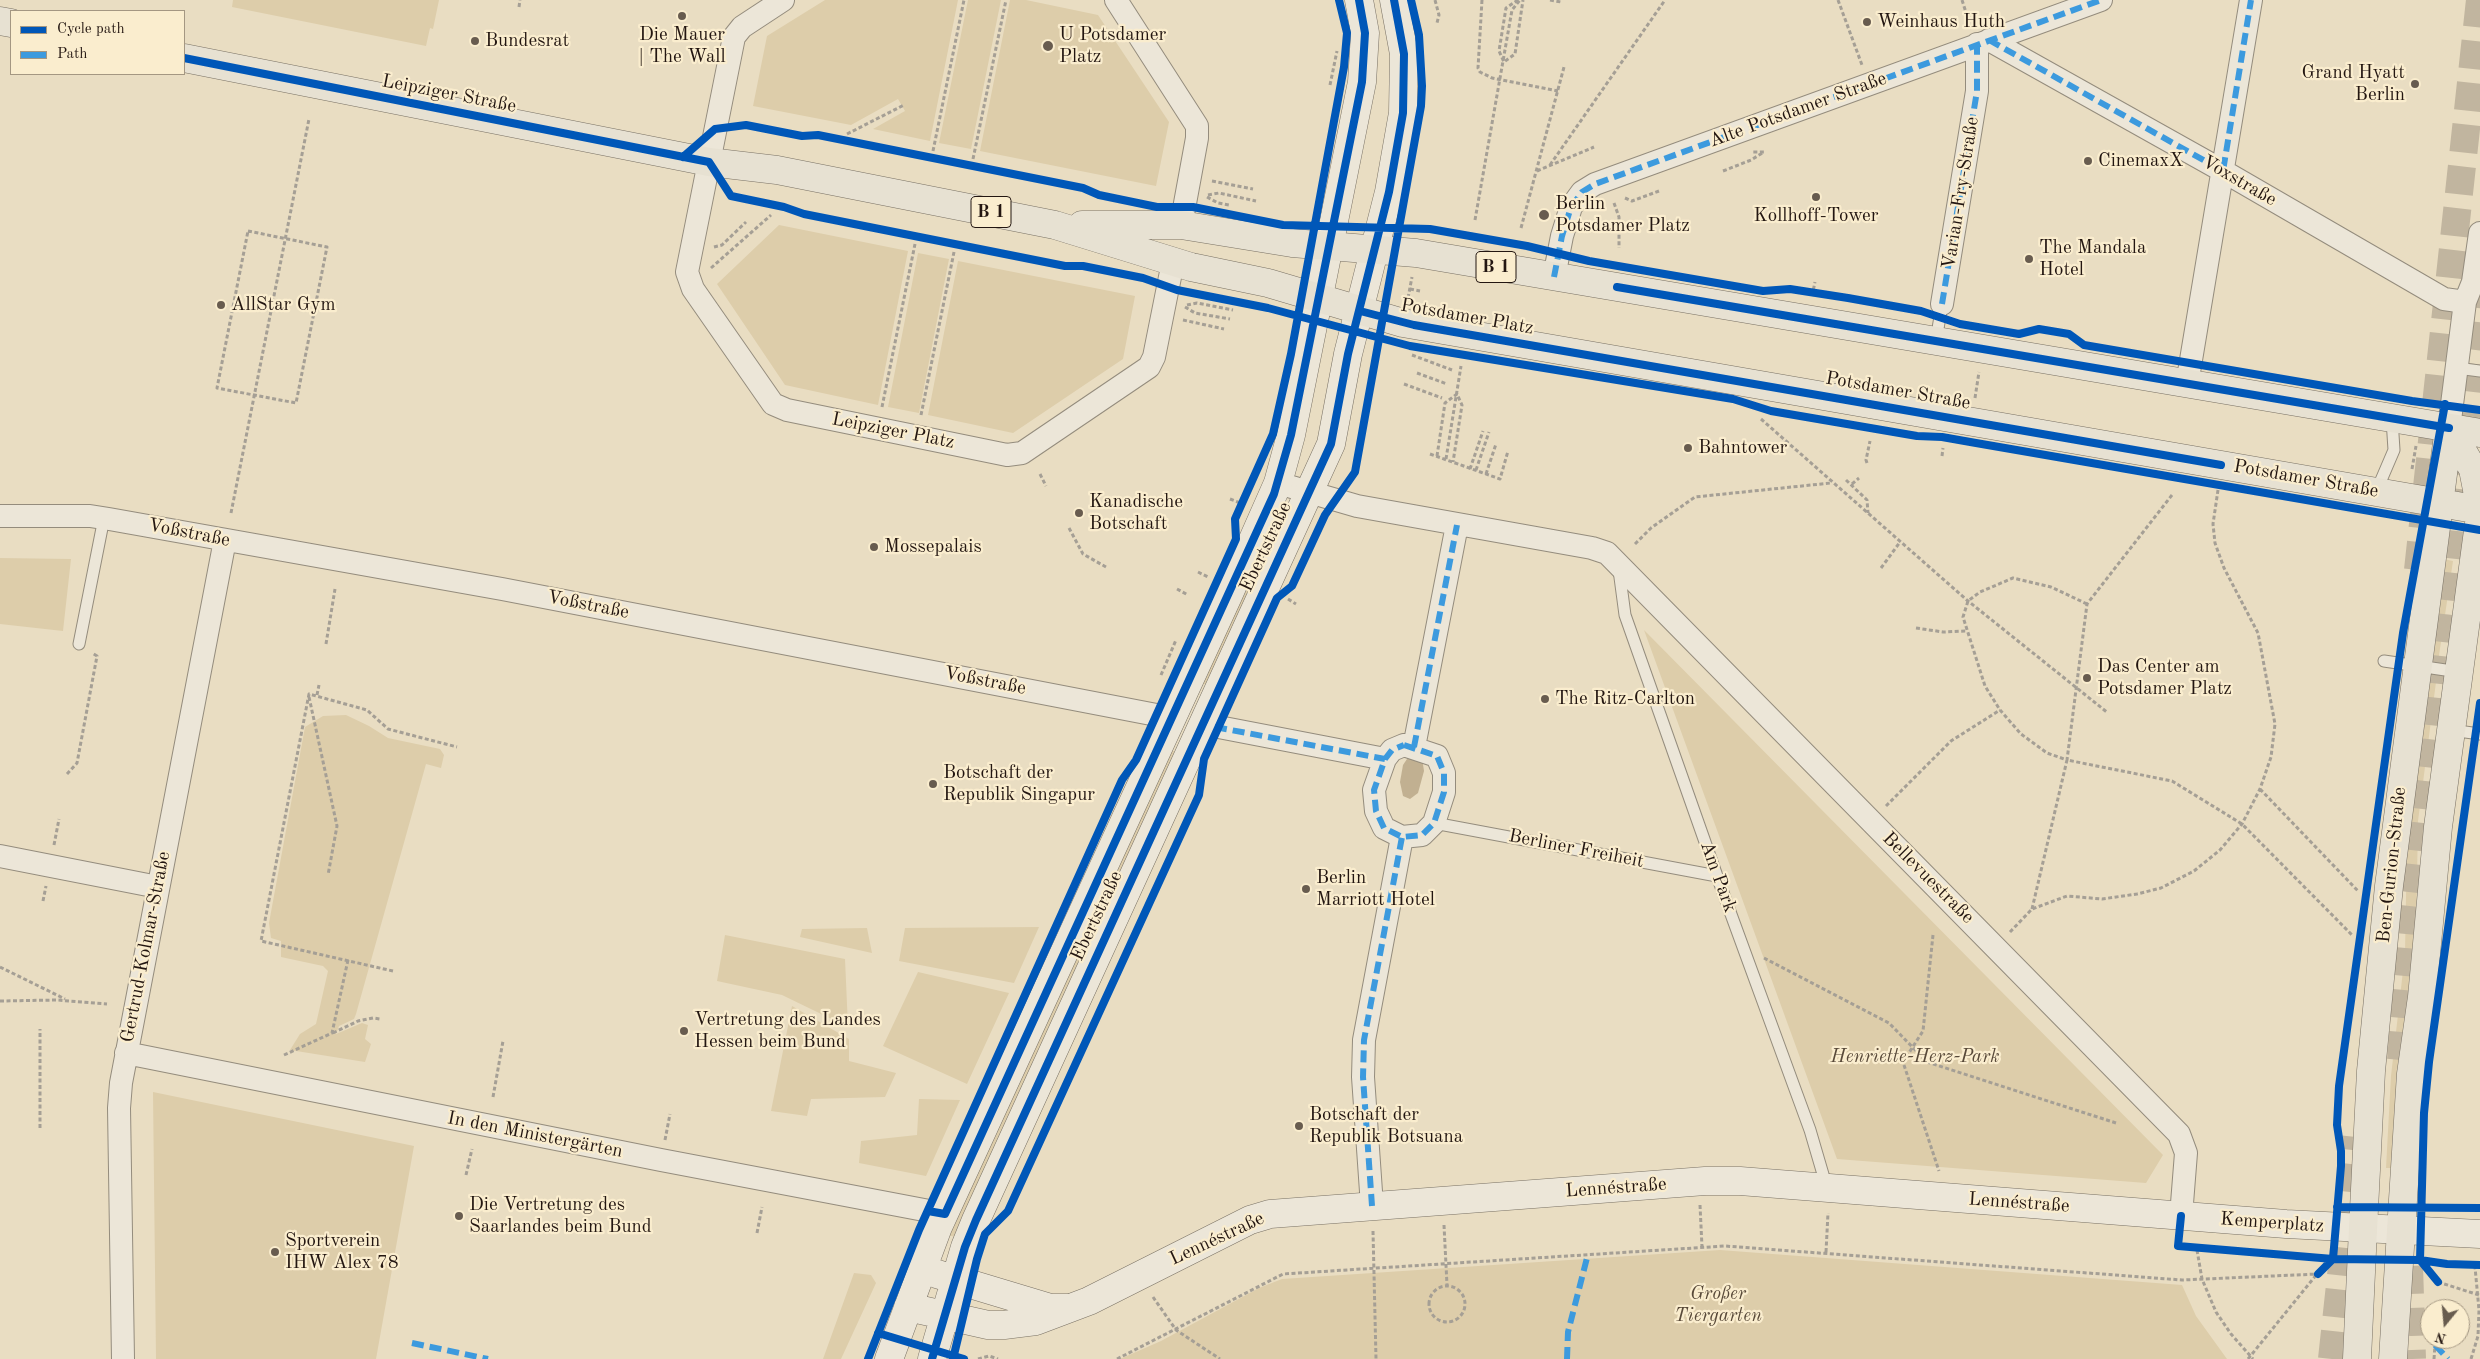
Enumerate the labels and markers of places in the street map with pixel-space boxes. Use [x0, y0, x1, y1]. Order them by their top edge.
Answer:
marker: Die Mauer | The Wall [676, 10, 688, 22]
place label: Weinhaus Huth [1877, 11, 2005, 33]
marker: Weinhaus Huth [1861, 16, 1873, 28]
place label: Die Mauer | The Wall [638, 24, 726, 68]
place label: U Potsdamer Platz [1059, 24, 1166, 68]
place label: Bundesrat [485, 30, 569, 52]
marker: Bundesrat [469, 35, 481, 47]
marker: U Potsdamer Platz [1041, 39, 1055, 53]
place label: Grand Hyatt Berlin [2302, 62, 2405, 106]
marker: Grand Hyatt Berlin [2409, 78, 2421, 90]
place label: CinemaxX [2098, 150, 2183, 172]
marker: CinemaxX [2082, 155, 2094, 167]
marker: Kollhoff-Tower [1810, 191, 1822, 203]
place label: Berlin Potsdamer Platz [1555, 193, 1690, 237]
place label: Kollhoff-Tower [1753, 205, 1879, 227]
marker: Berlin Potsdamer Platz [1537, 208, 1551, 222]
place label: The Mandala Hotel [2039, 237, 2146, 281]
marker: The Mandala Hotel [2023, 253, 2035, 265]
place label: AllStar Gym [231, 294, 336, 316]
marker: AllStar Gym [215, 299, 227, 311]
place label: Bahntower [1698, 437, 1787, 459]
marker: Bahntower [1682, 442, 1694, 454]
place label: Kanadische Botschaft [1089, 491, 1183, 535]
marker: Kanadische Botschaft [1073, 507, 1085, 519]
place label: Mossepalais [884, 536, 982, 558]
marker: Mossepalais [868, 541, 880, 553]
place label: Das Center am Potsdamer Platz [2097, 656, 2232, 700]
marker: Das Center am Potsdamer Platz [2081, 672, 2093, 684]
place label: The Ritz-Carlton [1555, 688, 1695, 710]
marker: The Ritz-Carlton [1539, 693, 1551, 705]
place label: Botschaft der Republik Singapur [943, 762, 1095, 806]
marker: Botschaft der Republik Singapur [927, 778, 939, 790]
place label: Berlin Marriott Hotel [1316, 867, 1435, 911]
marker: Berlin Marriott Hotel [1300, 883, 1312, 895]
place label: Vertretung des Landes Hessen beim Bund [694, 1009, 881, 1053]
marker: Vertretung des Landes Hessen beim Bund [678, 1025, 690, 1037]
place label: Botschaft der Republik Botsuana [1309, 1104, 1463, 1148]
marker: Botschaft der Republik Botsuana [1293, 1120, 1305, 1132]
place label: Die Vertretung des Saarlandes beim Bund [469, 1194, 652, 1238]
marker: Die Vertretung des Saarlandes beim Bund [453, 1210, 465, 1222]
place label: Sportverein IHW Alex 78 [285, 1230, 399, 1274]
marker: Sportverein IHW Alex 78 [269, 1246, 281, 1258]

